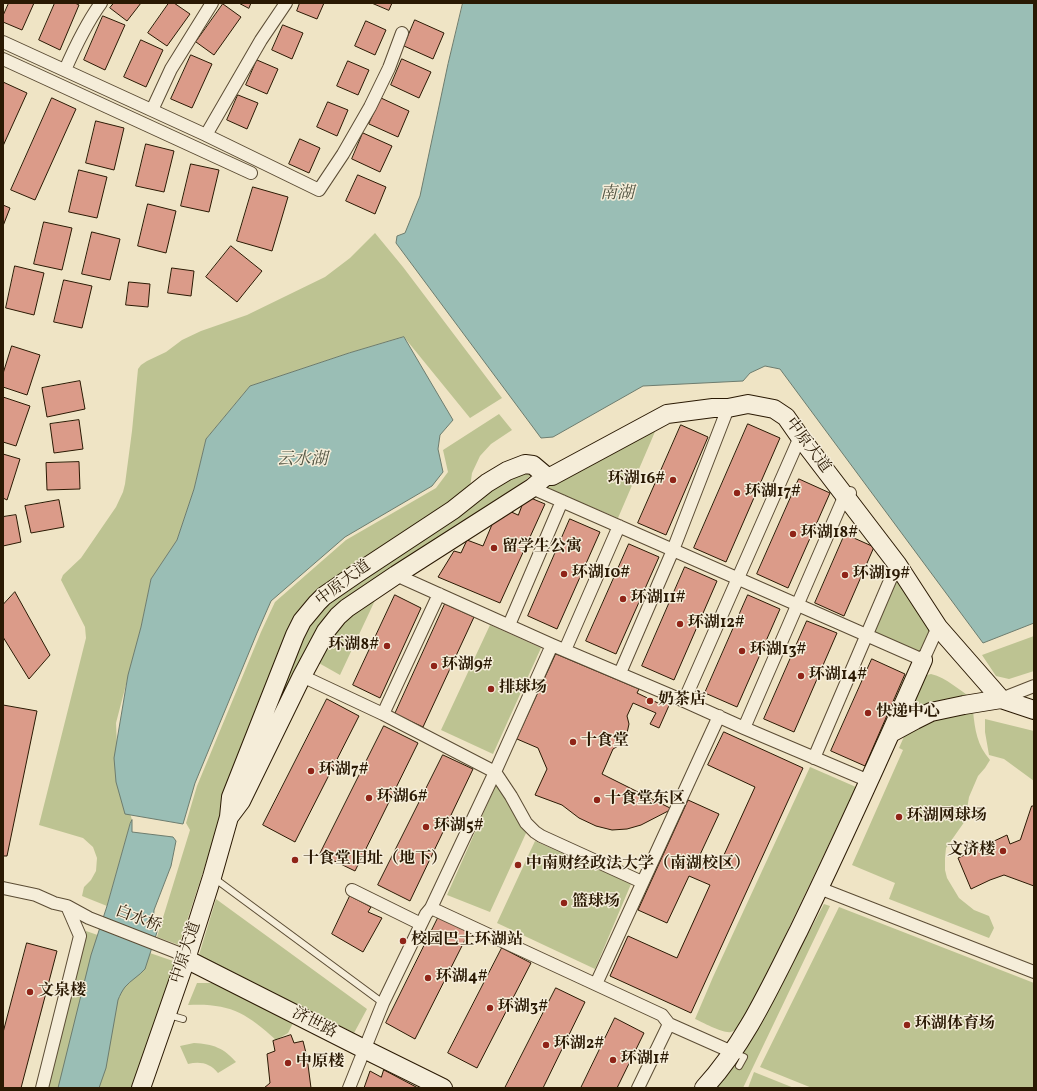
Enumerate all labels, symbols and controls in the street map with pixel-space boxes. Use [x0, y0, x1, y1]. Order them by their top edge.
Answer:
water label: 南湖 [600, 185, 634, 205]
street label: 中原大道 [780, 415, 834, 477]
water label: 云水湖 [277, 451, 327, 471]
place label: 环湖16# [608, 470, 665, 490]
marker: 环湖16# [668, 475, 678, 485]
place label: 环湖17# [745, 483, 801, 503]
marker: 环湖17# [732, 488, 742, 498]
place label: 环湖18# [801, 524, 858, 544]
marker: 环湖18# [788, 529, 798, 539]
place label: 留学生公寓 [502, 538, 582, 558]
marker: 留学生公寓 [489, 543, 499, 553]
street label: 中原大道 [313, 557, 375, 611]
place label: 环湖10# [572, 564, 630, 584]
place label: 环湖19# [853, 565, 910, 585]
marker: 环湖10# [559, 569, 569, 579]
marker: 环湖19# [840, 570, 850, 580]
place label: 环湖11# [631, 589, 686, 609]
marker: 环湖11# [618, 594, 628, 604]
place label: 环湖12# [688, 614, 744, 634]
marker: 环湖12# [675, 619, 685, 629]
place label: 环湖8# [329, 636, 379, 656]
marker: 环湖8# [382, 641, 392, 651]
place label: 环湖13# [750, 641, 806, 661]
marker: 环湖13# [737, 646, 747, 656]
place label: 环湖9# [442, 656, 493, 676]
marker: 环湖9# [429, 661, 439, 671]
place label: 环湖14# [809, 666, 867, 686]
marker: 环湖14# [796, 671, 806, 681]
place label: 排球场 [499, 679, 547, 699]
marker: 排球场 [486, 684, 496, 694]
place label: 奶茶店 [658, 691, 706, 711]
marker: 奶茶店 [645, 696, 655, 706]
place label: 快递中心 [876, 703, 940, 723]
marker: 快递中心 [863, 708, 873, 718]
place label: 十食堂 [581, 732, 629, 752]
marker: 十食堂 [568, 737, 578, 747]
place label: 环湖7# [319, 761, 368, 781]
marker: 环湖7# [306, 766, 316, 776]
place label: 环湖6# [377, 788, 428, 808]
place label: 十食堂东区 [605, 790, 685, 810]
marker: 环湖6# [364, 793, 374, 803]
marker: 十食堂东区 [592, 795, 602, 805]
place label: 环湖网球场 [907, 807, 987, 827]
marker: 环湖网球场 [894, 812, 904, 822]
place label: 环湖5# [434, 817, 483, 837]
marker: 环湖5# [421, 822, 431, 832]
place label: 文济楼 [947, 841, 995, 861]
marker: 文济楼 [998, 846, 1008, 856]
place label: 十食堂旧址（地下） [303, 850, 447, 870]
marker: 十食堂旧址（地下） [290, 855, 300, 865]
place label: 中南财经政法大学（南湖校区） [526, 855, 750, 875]
marker: 中南财经政法大学（南湖校区） [513, 860, 523, 870]
place label: 篮球场 [572, 893, 620, 913]
marker: 篮球场 [559, 898, 569, 908]
street label: 白水桥 [112, 902, 164, 938]
street label: 中原大道 [168, 920, 206, 986]
place label: 校园巴士环湖站 [411, 931, 523, 951]
marker: 校园巴士环湖站 [398, 936, 408, 946]
place label: 环湖4# [436, 968, 487, 988]
marker: 环湖4# [423, 973, 433, 983]
place label: 文泉楼 [38, 982, 86, 1002]
marker: 文泉楼 [25, 987, 35, 997]
place label: 环湖3# [498, 998, 548, 1018]
marker: 环湖3# [485, 1003, 495, 1013]
street label: 济世路 [288, 1005, 340, 1043]
place label: 环湖体育场 [915, 1015, 995, 1035]
marker: 环湖体育场 [902, 1020, 912, 1030]
place label: 环湖2# [554, 1035, 604, 1055]
marker: 环湖2# [541, 1040, 551, 1050]
place label: 环湖1# [621, 1050, 669, 1070]
place label: 中原楼 [296, 1053, 344, 1073]
marker: 环湖1# [608, 1055, 618, 1065]
marker: 中原楼 [283, 1058, 293, 1068]

